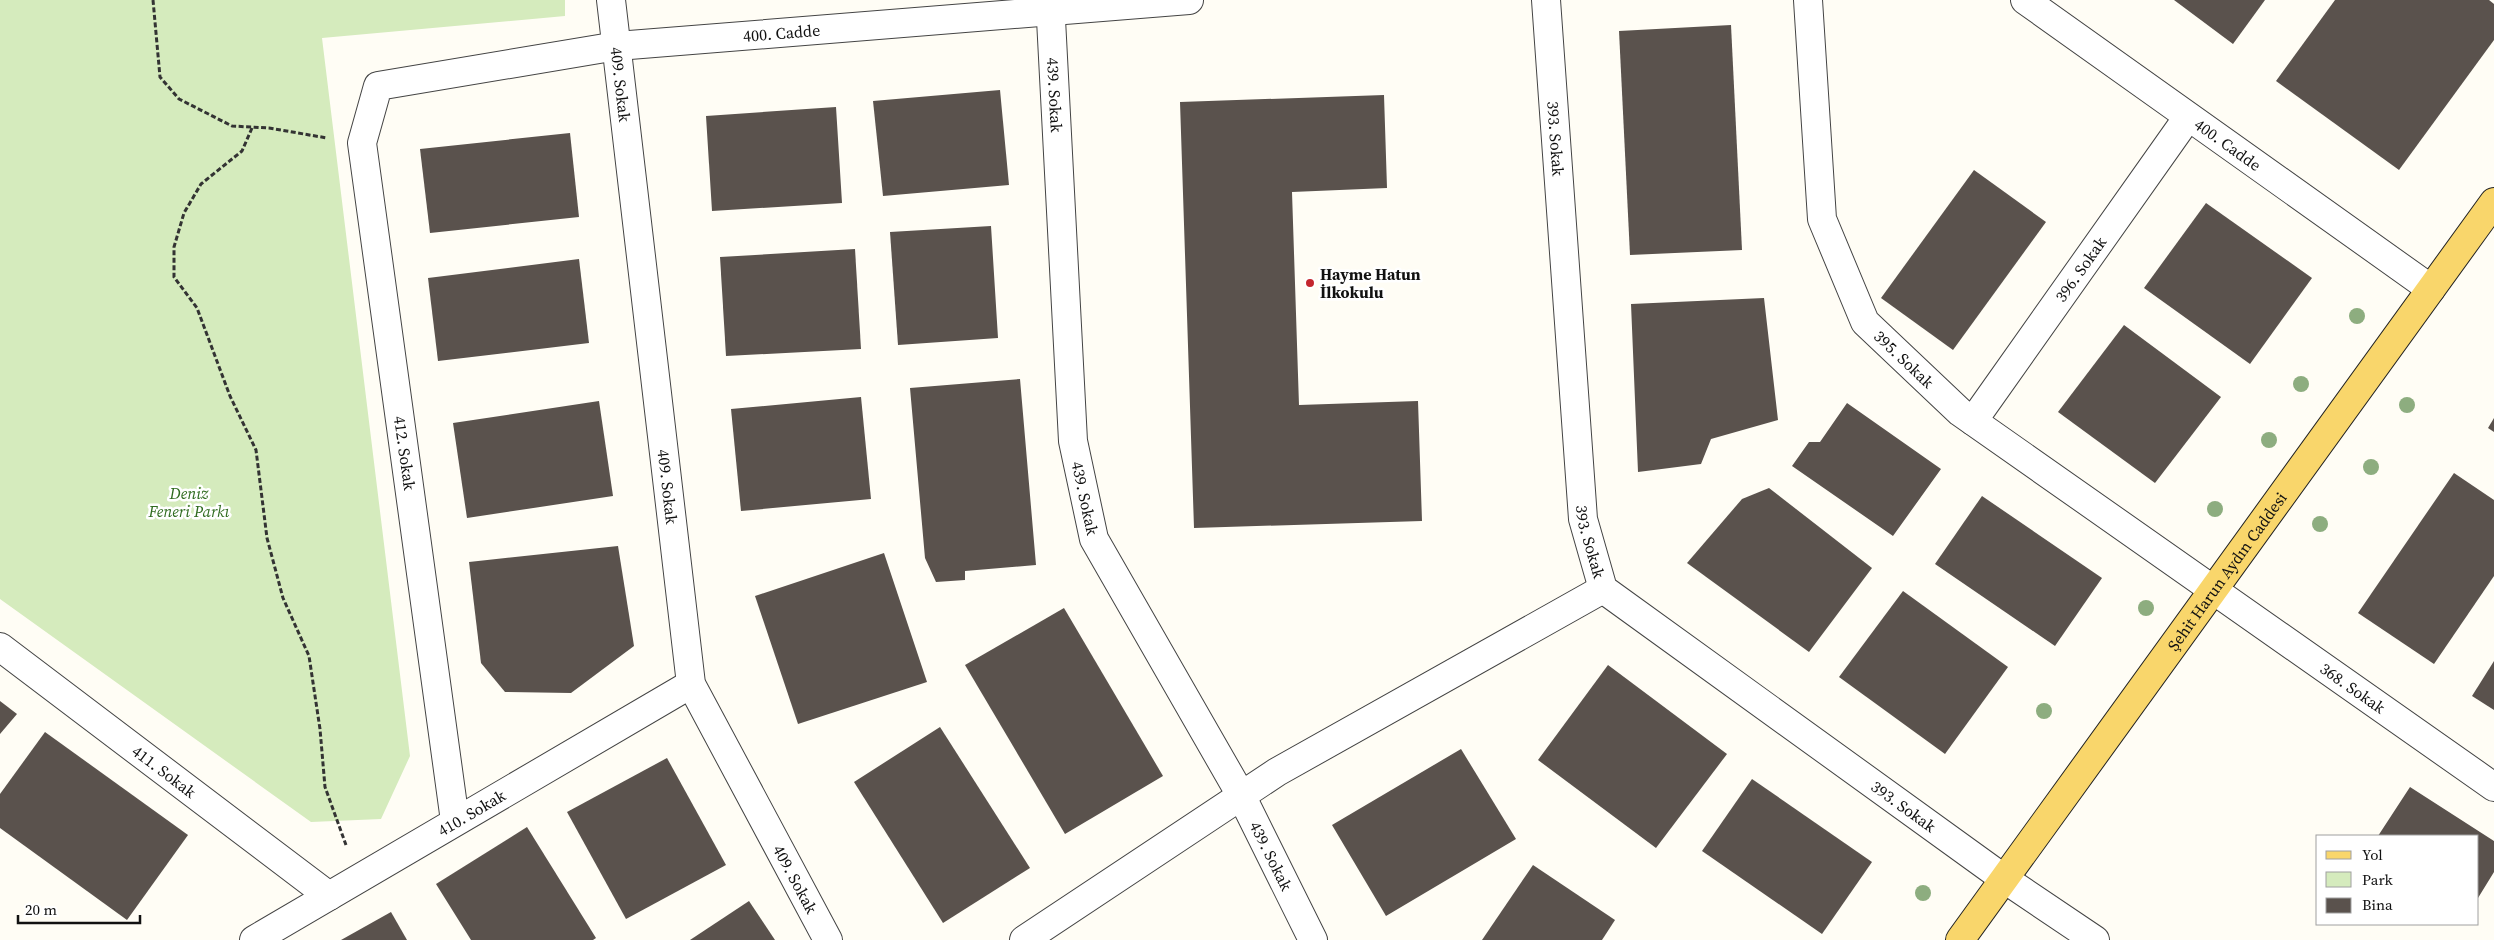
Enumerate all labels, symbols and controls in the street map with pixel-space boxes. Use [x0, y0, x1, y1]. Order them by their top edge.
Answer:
street label: 400. Cadde [742, 19, 821, 47]
street label: 409. Sokak [606, 46, 636, 123]
street label: 439. Sokak [1042, 57, 1068, 133]
street label: 393. Sokak [1542, 100, 1570, 177]
street label: 400. Cadde [2190, 113, 2266, 176]
street label: 396. Sokak [2050, 232, 2111, 306]
place label: Hayme Hatun İlkokulu [1320, 263, 1421, 303]
marker: Hayme Hatun İlkokulu [1304, 277, 1316, 289]
street label: 395. Sokak [1869, 325, 1939, 393]
street label: 412. Sokak [389, 414, 421, 492]
street label: 409. Sokak [653, 448, 683, 525]
street label: 439. Sokak [1067, 459, 1104, 537]
park label: Deniz Feneri Parkı [148, 482, 230, 522]
street label: Şehit Harun Aydın Caddesi [2162, 487, 2292, 655]
street label: 393. Sokak [1571, 504, 1610, 581]
street label: 368. Sokak [2316, 657, 2390, 719]
street label: 411. Sokak [128, 740, 201, 803]
street label: 393. Sokak [1867, 775, 1941, 837]
street label: 410. Sokak [433, 784, 510, 841]
street label: 439. Sokak [1245, 817, 1298, 895]
legend [2316, 835, 2479, 925]
street label: 409. Sokak [768, 841, 823, 918]
text: Yol [2362, 844, 2383, 865]
text: Park [2362, 869, 2394, 890]
scale bar [18, 892, 140, 924]
text: Bina [2362, 894, 2393, 915]
text: 20 m [25, 899, 57, 920]

